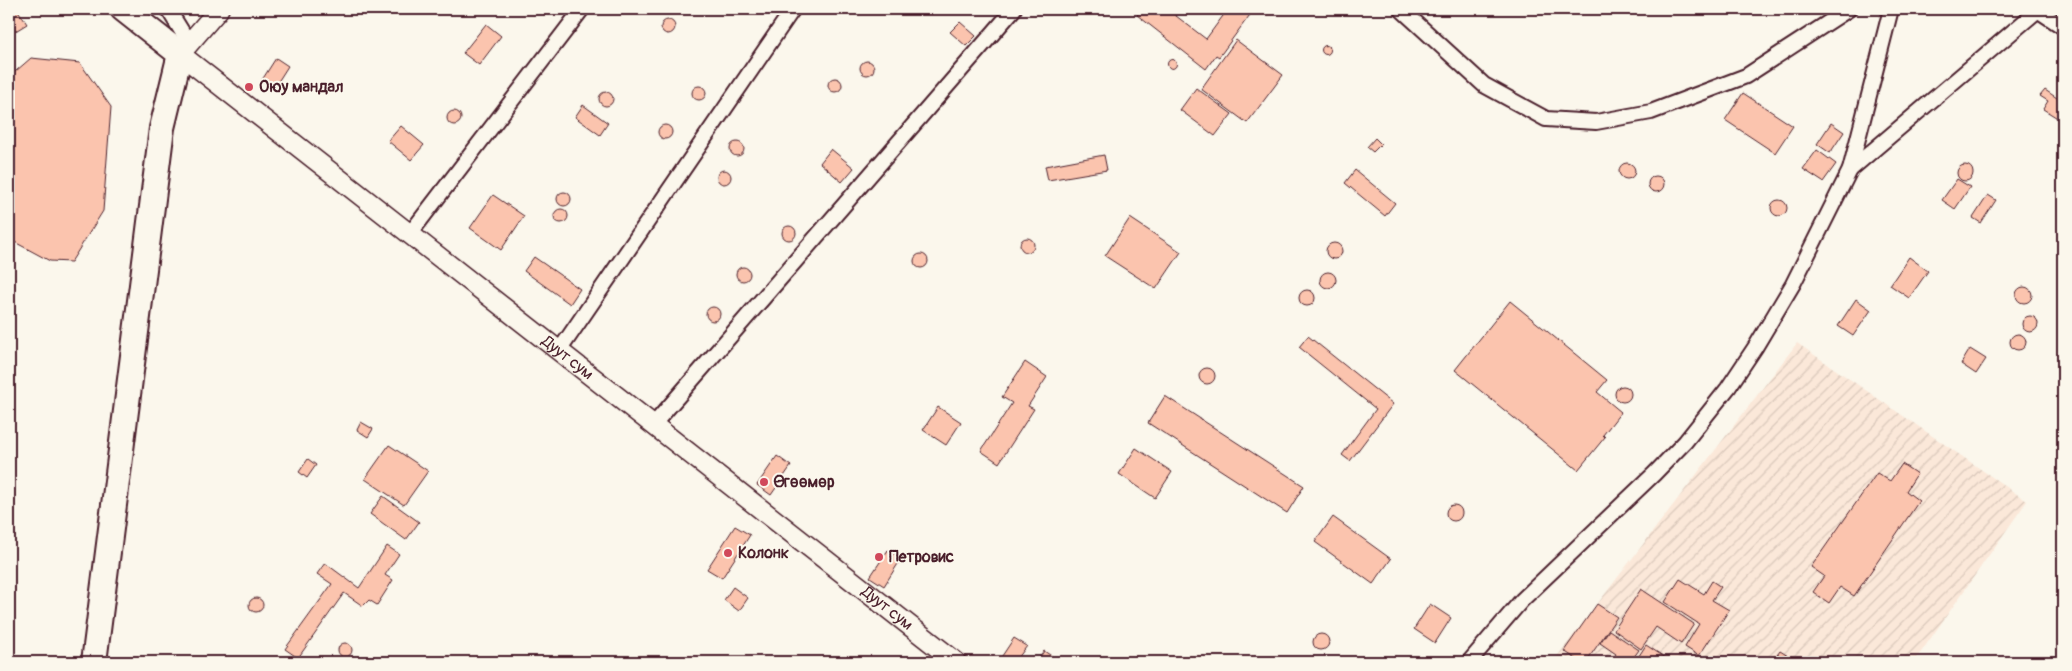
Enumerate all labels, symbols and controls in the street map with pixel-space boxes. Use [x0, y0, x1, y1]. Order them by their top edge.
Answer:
place label: Оюу мандал [259, 77, 343, 97]
marker: Оюу мандал [243, 81, 255, 93]
street label: Дуут сум [537, 331, 598, 384]
place label: Өгөөмөр [773, 472, 835, 492]
marker: Өгөөмөр [758, 476, 770, 488]
place label: Колонк [738, 543, 789, 563]
marker: Колонк [722, 547, 734, 559]
place label: Петровиc [889, 547, 954, 567]
marker: Петровиc [873, 551, 885, 563]
street label: Дуут сум [857, 581, 917, 635]

